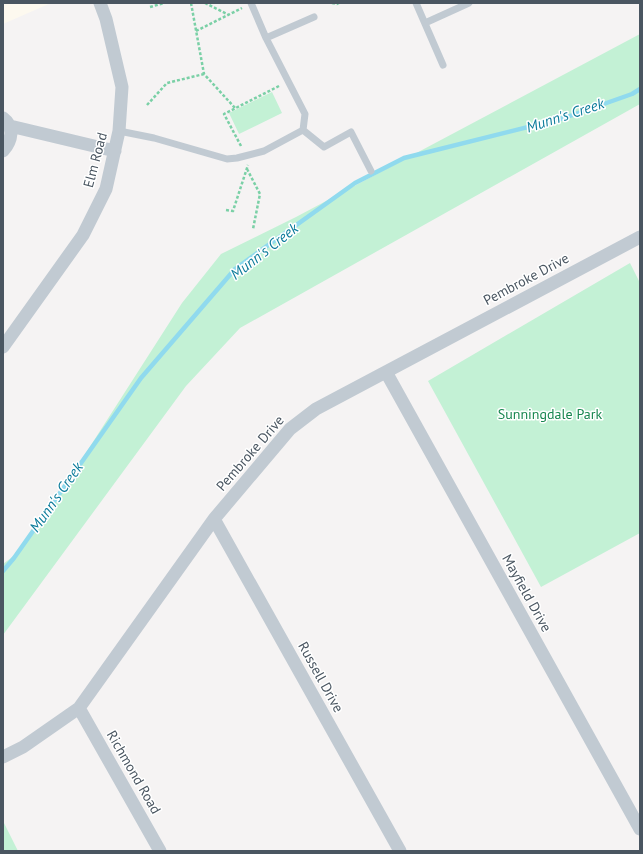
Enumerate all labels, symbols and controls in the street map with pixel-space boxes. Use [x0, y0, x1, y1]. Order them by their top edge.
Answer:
water label: Munn's Creek [524, 93, 608, 137]
street label: Elm Road [79, 130, 111, 190]
water label: Munn's Creek [226, 218, 303, 283]
street label: Pembroke Drive [480, 249, 572, 309]
park label: Sunningdale Park [498, 405, 602, 423]
street label: Pembroke Drive [212, 411, 288, 495]
water label: Munn's Creek [25, 457, 88, 536]
street label: Mayfield Drive [498, 551, 556, 635]
street label: Russell Drive [294, 639, 348, 715]
street label: Richmond Road [103, 727, 165, 817]

